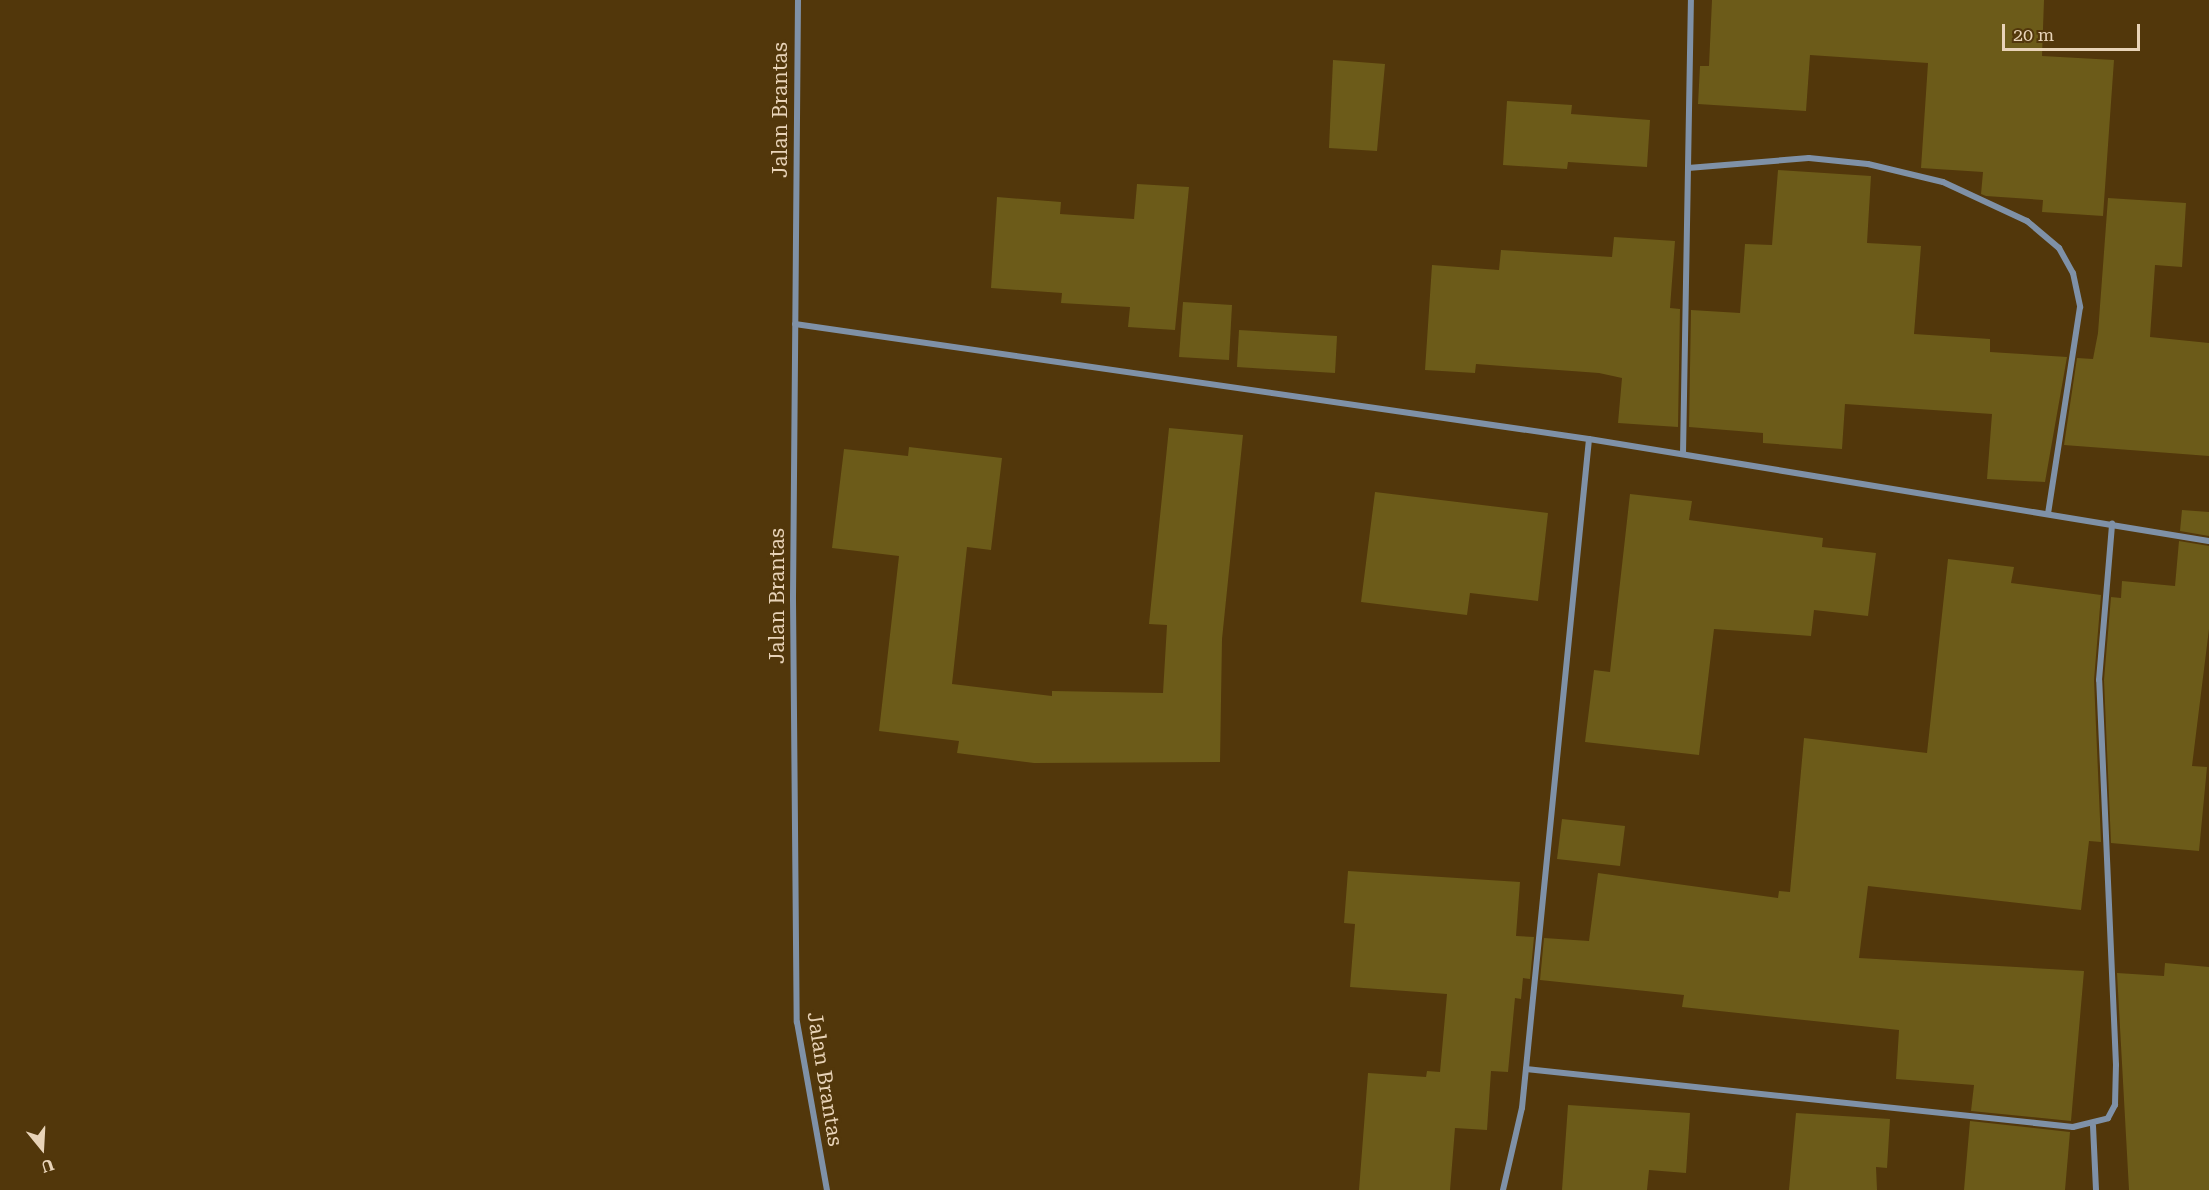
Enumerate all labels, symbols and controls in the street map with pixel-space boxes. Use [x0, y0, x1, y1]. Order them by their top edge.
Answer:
scale bar [2005, 12, 2143, 50]
text: 20 m [2013, 24, 2054, 45]
street label: Jalan Brantas [767, 42, 793, 178]
street label: Jalan Brantas [764, 528, 790, 664]
street label: Jalan Brantas [802, 1010, 848, 1148]
north arrow [12, 1118, 72, 1178]
text: U [39, 1155, 57, 1177]

